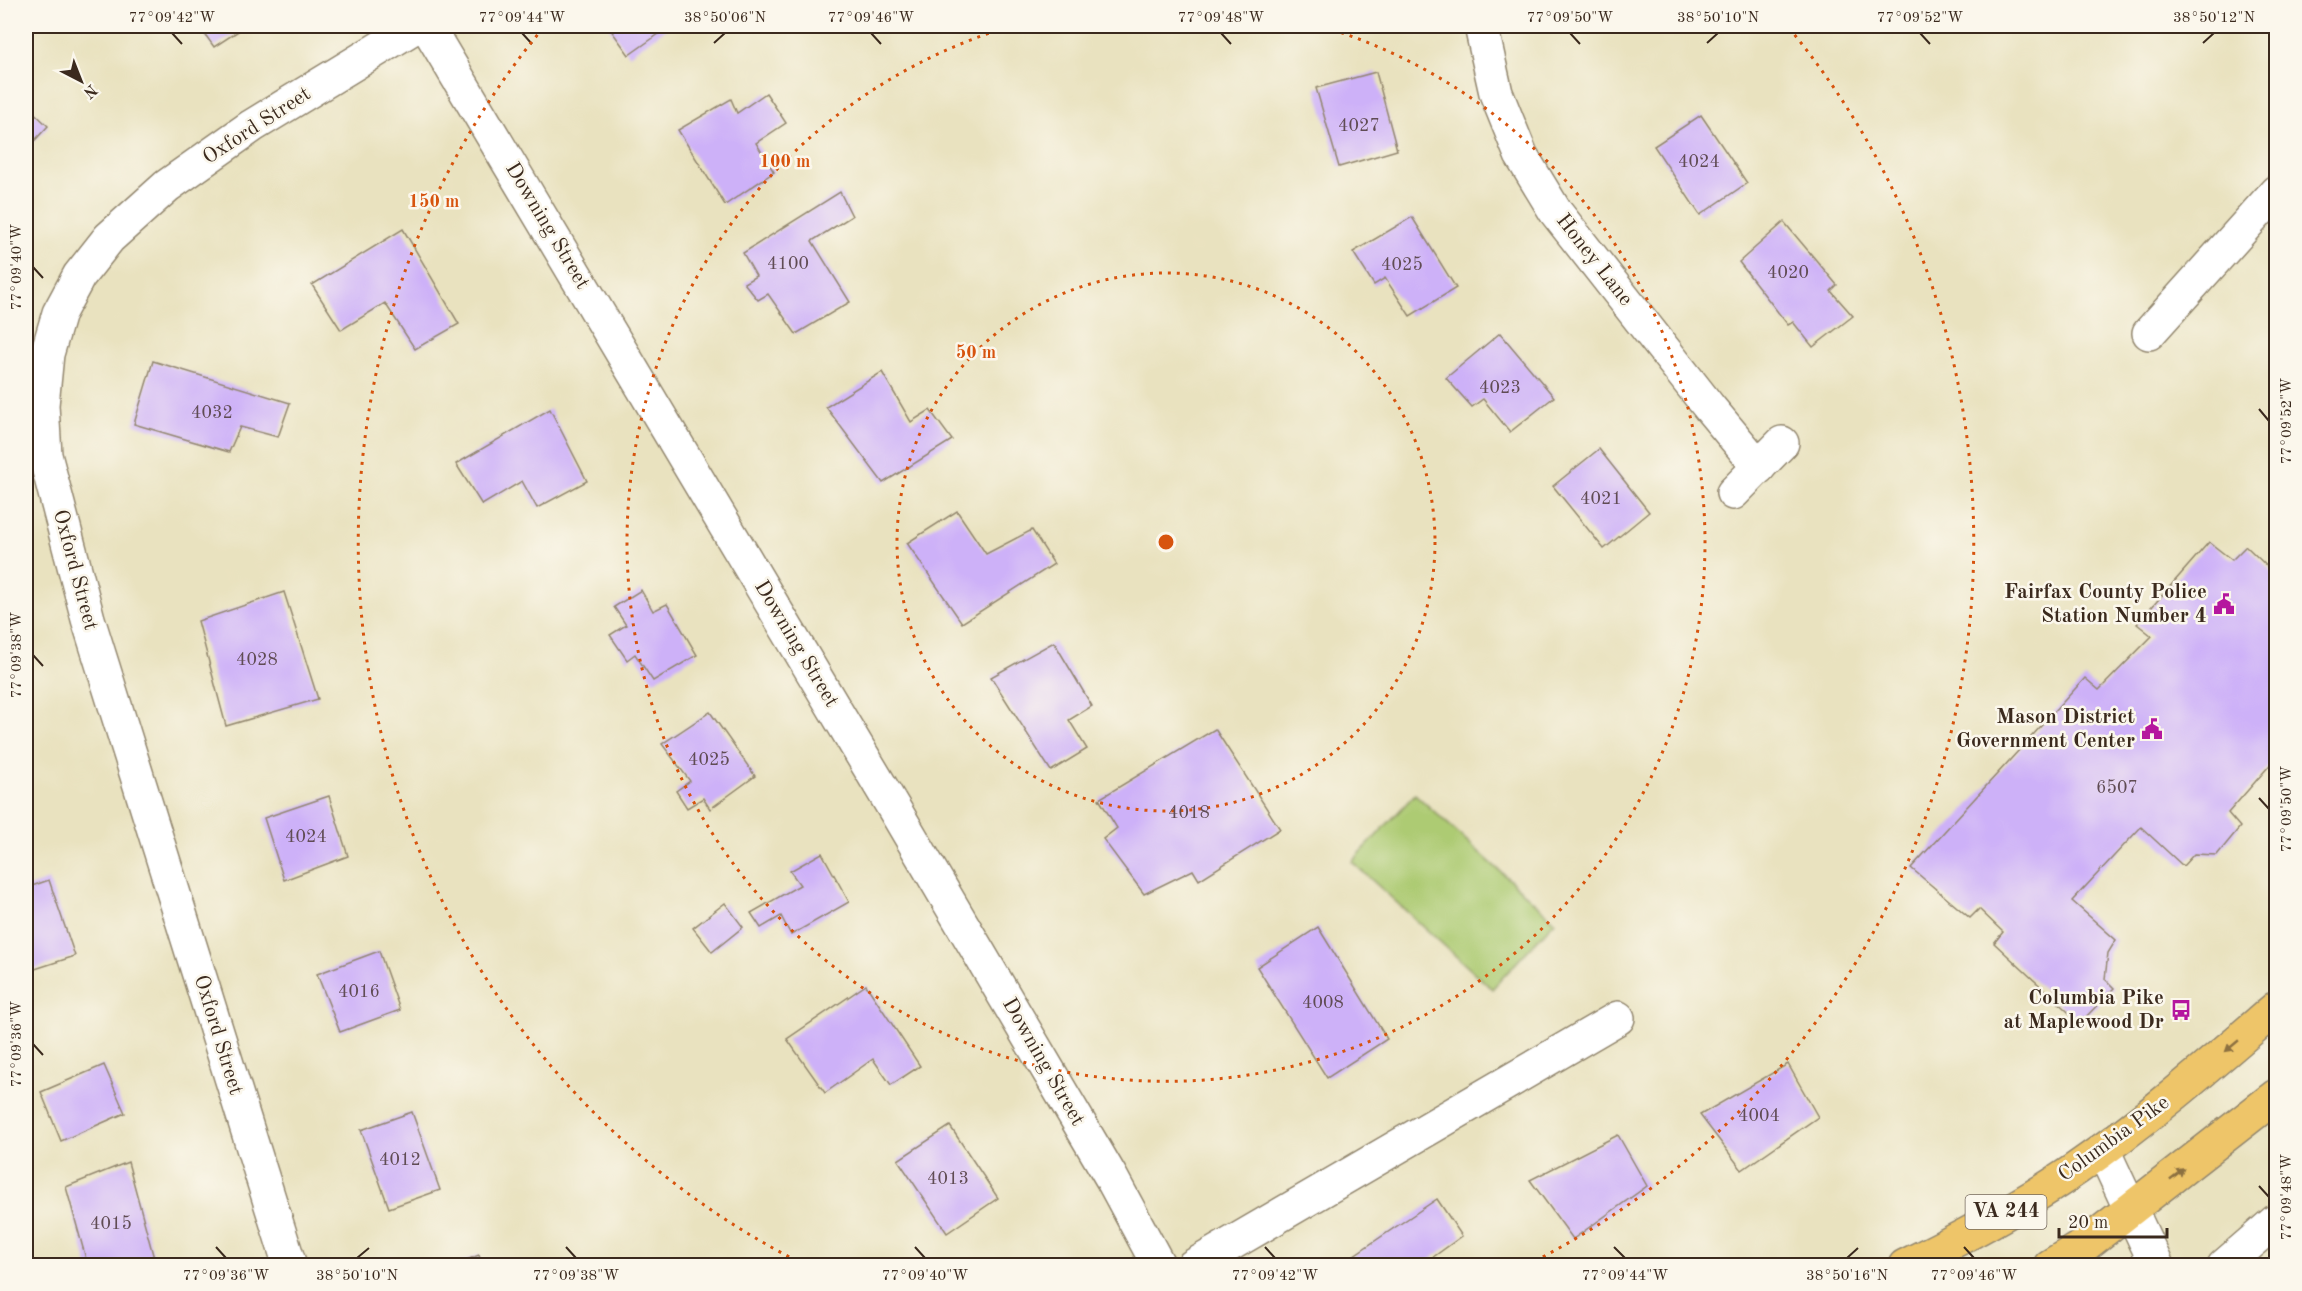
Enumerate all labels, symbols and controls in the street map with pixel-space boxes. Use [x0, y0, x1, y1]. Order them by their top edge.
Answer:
text: 77°09'42"W [129, 11, 215, 26]
text: 77°09'44"W [479, 11, 565, 26]
text: 38°50'06"N [684, 11, 766, 26]
text: 77°09'46"W [828, 11, 914, 26]
text: 77°09'48"W [1178, 11, 1264, 26]
text: 77°09'50"W [1527, 11, 1613, 26]
text: 38°50'10"N [1677, 11, 1759, 26]
text: 77°09'52"W [1877, 11, 1963, 26]
text: 38°50'12"N [2173, 11, 2255, 26]
north arrow [51, 51, 111, 111]
text: N [79, 81, 100, 101]
street label: Oxford Street [199, 83, 315, 169]
house number: 4027 [1338, 117, 1380, 135]
text: 100 m [760, 153, 810, 171]
house number: 4024 [1678, 153, 1720, 171]
street label: Downing Street [501, 159, 593, 293]
text: 150 m [409, 193, 459, 211]
street label: Honey Lane [1552, 210, 1636, 310]
text: 77°09'40"W [10, 224, 25, 310]
house number: 4100 [767, 255, 809, 273]
house number: 4025 [1381, 256, 1423, 274]
house number: 4020 [1767, 264, 1809, 282]
text: 50 m [956, 344, 996, 362]
text: 77°09'52"W [2280, 378, 2295, 464]
house number: 4023 [1479, 379, 1521, 397]
house number: 4032 [191, 404, 233, 422]
house number: 4021 [1580, 490, 1622, 508]
street label: Oxford Street [49, 507, 101, 633]
centre of rings [1156, 532, 1176, 552]
street label: Downing Street [750, 577, 842, 711]
place label: Fairfax County Police Station Number 4 [2004, 582, 2207, 627]
public building icon: Fairfax County Police Station Number 4 [2212, 592, 2236, 616]
text: 77°09'38"W [10, 612, 25, 698]
house number: 4028 [236, 651, 278, 669]
place label: Mason District Government Center [1956, 707, 2135, 752]
public building icon: Mason District Government Center [2140, 717, 2164, 741]
house number: 4025 [688, 751, 730, 769]
text: 77°09'50"W [2280, 766, 2295, 852]
house number: 6507 [2096, 779, 2138, 797]
house number: 4018 [1168, 804, 1210, 822]
house number: 4024 [285, 828, 327, 846]
street label: Oxford Street [190, 973, 246, 1097]
house number: 4016 [338, 983, 380, 1001]
place label: Columbia Pike at Maplewood Dr [2004, 988, 2164, 1033]
street label: Downing Street [998, 994, 1088, 1130]
house number: 4008 [1302, 994, 1344, 1012]
bus stop icon: Columbia Pike at Maplewood Dr [2169, 998, 2193, 1022]
text: 77°09'36"W [10, 1001, 25, 1087]
one-way arrow [2225, 1039, 2240, 1052]
street label: Columbia Pike [2055, 1092, 2173, 1186]
house number: 4004 [1738, 1107, 1780, 1125]
house number: 4012 [379, 1151, 421, 1169]
text: 77°09'48"W [2280, 1154, 2295, 1240]
one-way arrow [2169, 1168, 2185, 1181]
house number: 4013 [927, 1170, 969, 1188]
road number: VA 244 [1966, 1195, 2046, 1229]
scale bar [2059, 1201, 2167, 1239]
text: 20 m [2068, 1214, 2108, 1232]
house number: 4015 [90, 1215, 132, 1233]
text: 77°09'36"W [183, 1269, 269, 1284]
text: 38°50'10"N [316, 1269, 398, 1284]
text: 77°09'38"W [533, 1269, 619, 1284]
text: 77°09'40"W [882, 1269, 968, 1284]
text: 77°09'42"W [1232, 1269, 1318, 1284]
text: 77°09'44"W [1582, 1269, 1668, 1284]
text: 38°50'16"N [1806, 1269, 1888, 1284]
text: 77°09'46"W [1931, 1269, 2017, 1284]

